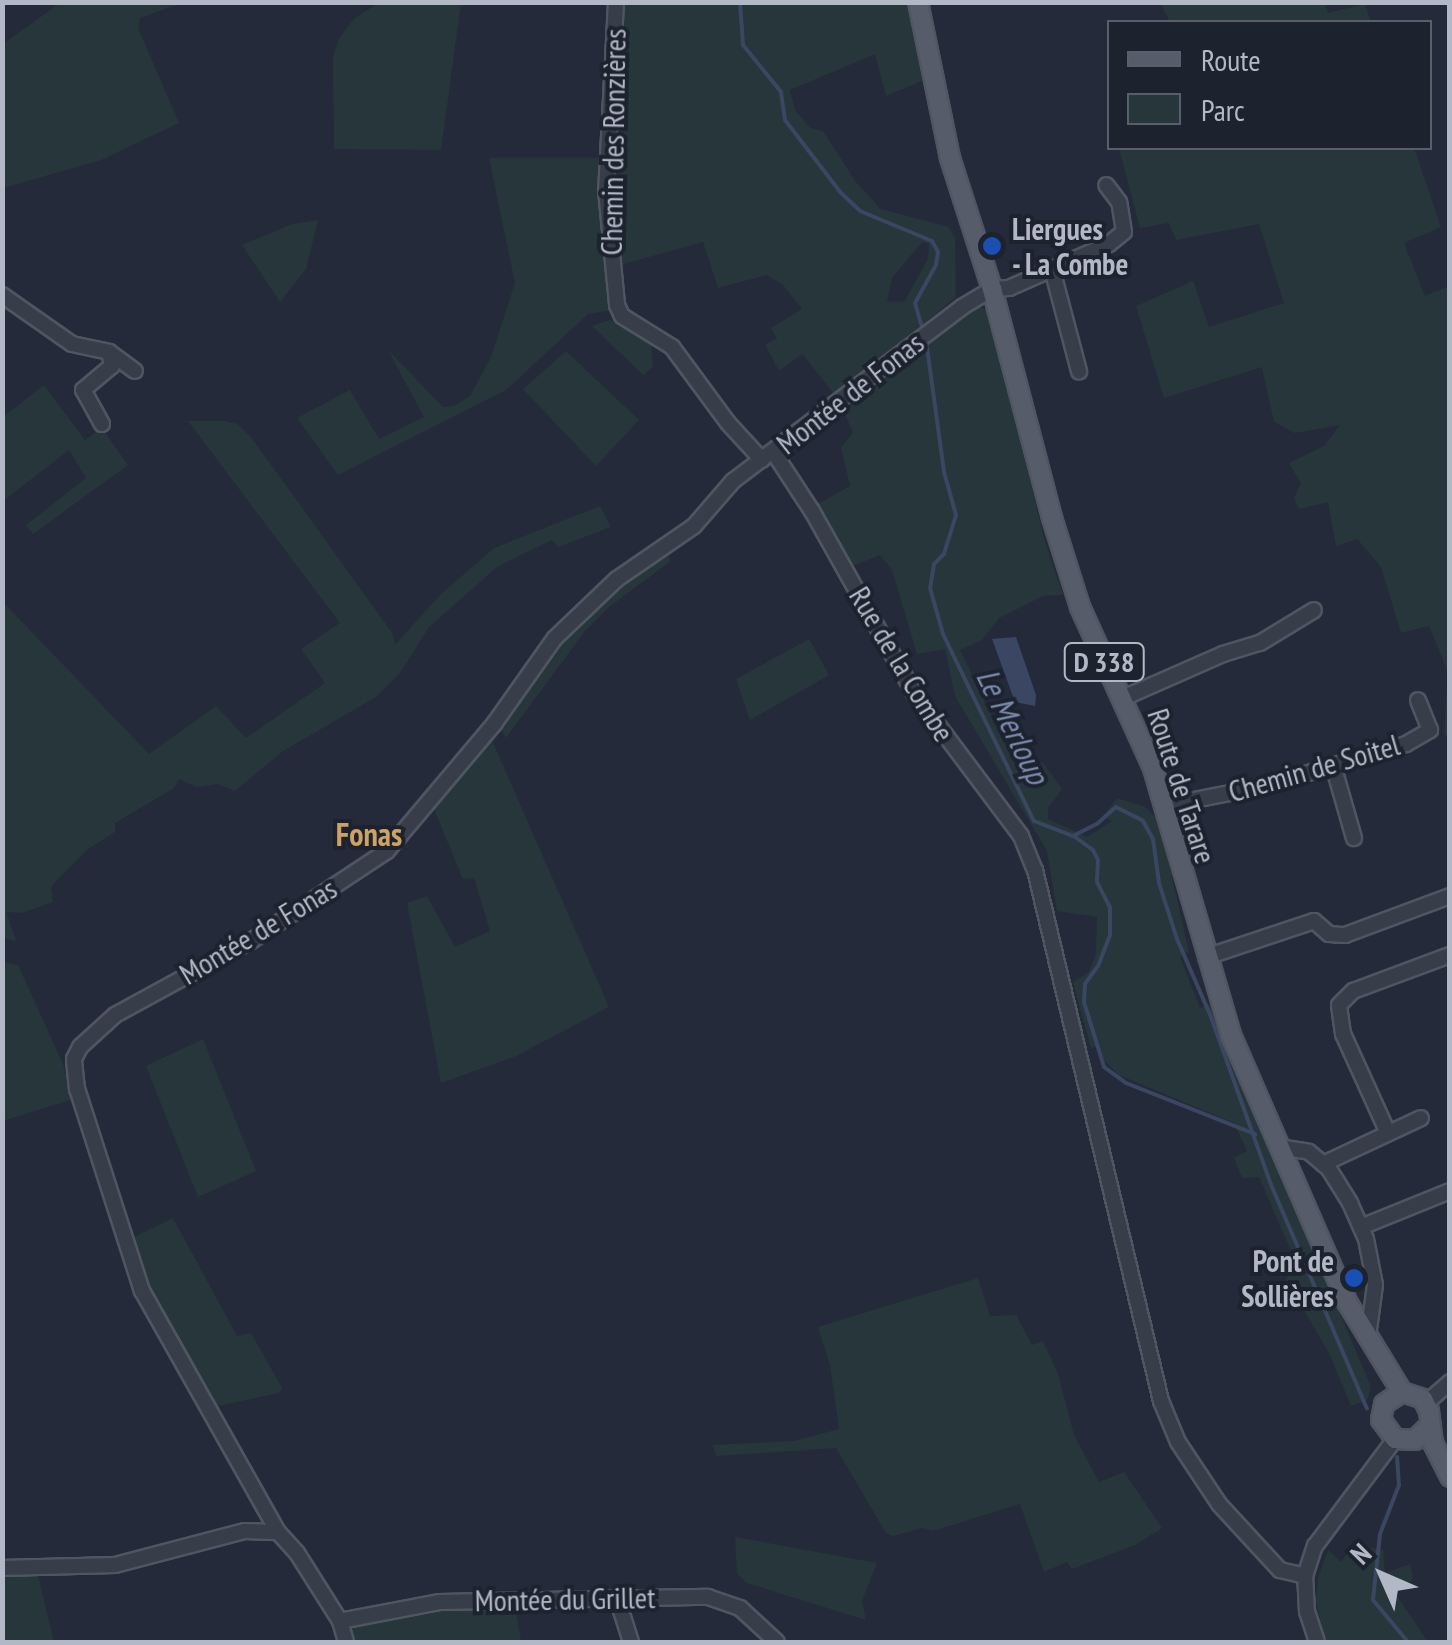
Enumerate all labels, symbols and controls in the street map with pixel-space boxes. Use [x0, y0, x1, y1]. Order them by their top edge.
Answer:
legend [1107, 20, 1432, 150]
street label: Chemin des Ronzières [593, 28, 633, 256]
text: Route [1201, 40, 1261, 79]
text: Parc [1201, 90, 1245, 129]
place label: Liergues - La Combe [1012, 211, 1131, 282]
marker: Liergues - La Combe [981, 235, 1003, 257]
street label: Montée de Fonas [769, 324, 931, 462]
street label: Rue de la Combe [842, 580, 962, 748]
road number: D 338 [1062, 639, 1146, 685]
water label: Le Merloup [969, 662, 1057, 790]
street label: Route de Tarare [1140, 704, 1224, 868]
street label: Chemin de Soitel [1224, 726, 1404, 810]
district label: Fonas [336, 815, 402, 853]
street label: Montée de Fonas [173, 870, 343, 992]
place label: Pont de Sollières [1241, 1243, 1334, 1314]
marker: Pont de Sollières [1343, 1267, 1365, 1289]
north arrow [1332, 1525, 1432, 1625]
text: N [1342, 1535, 1379, 1572]
street label: Montée du Grillet [474, 1579, 656, 1619]

